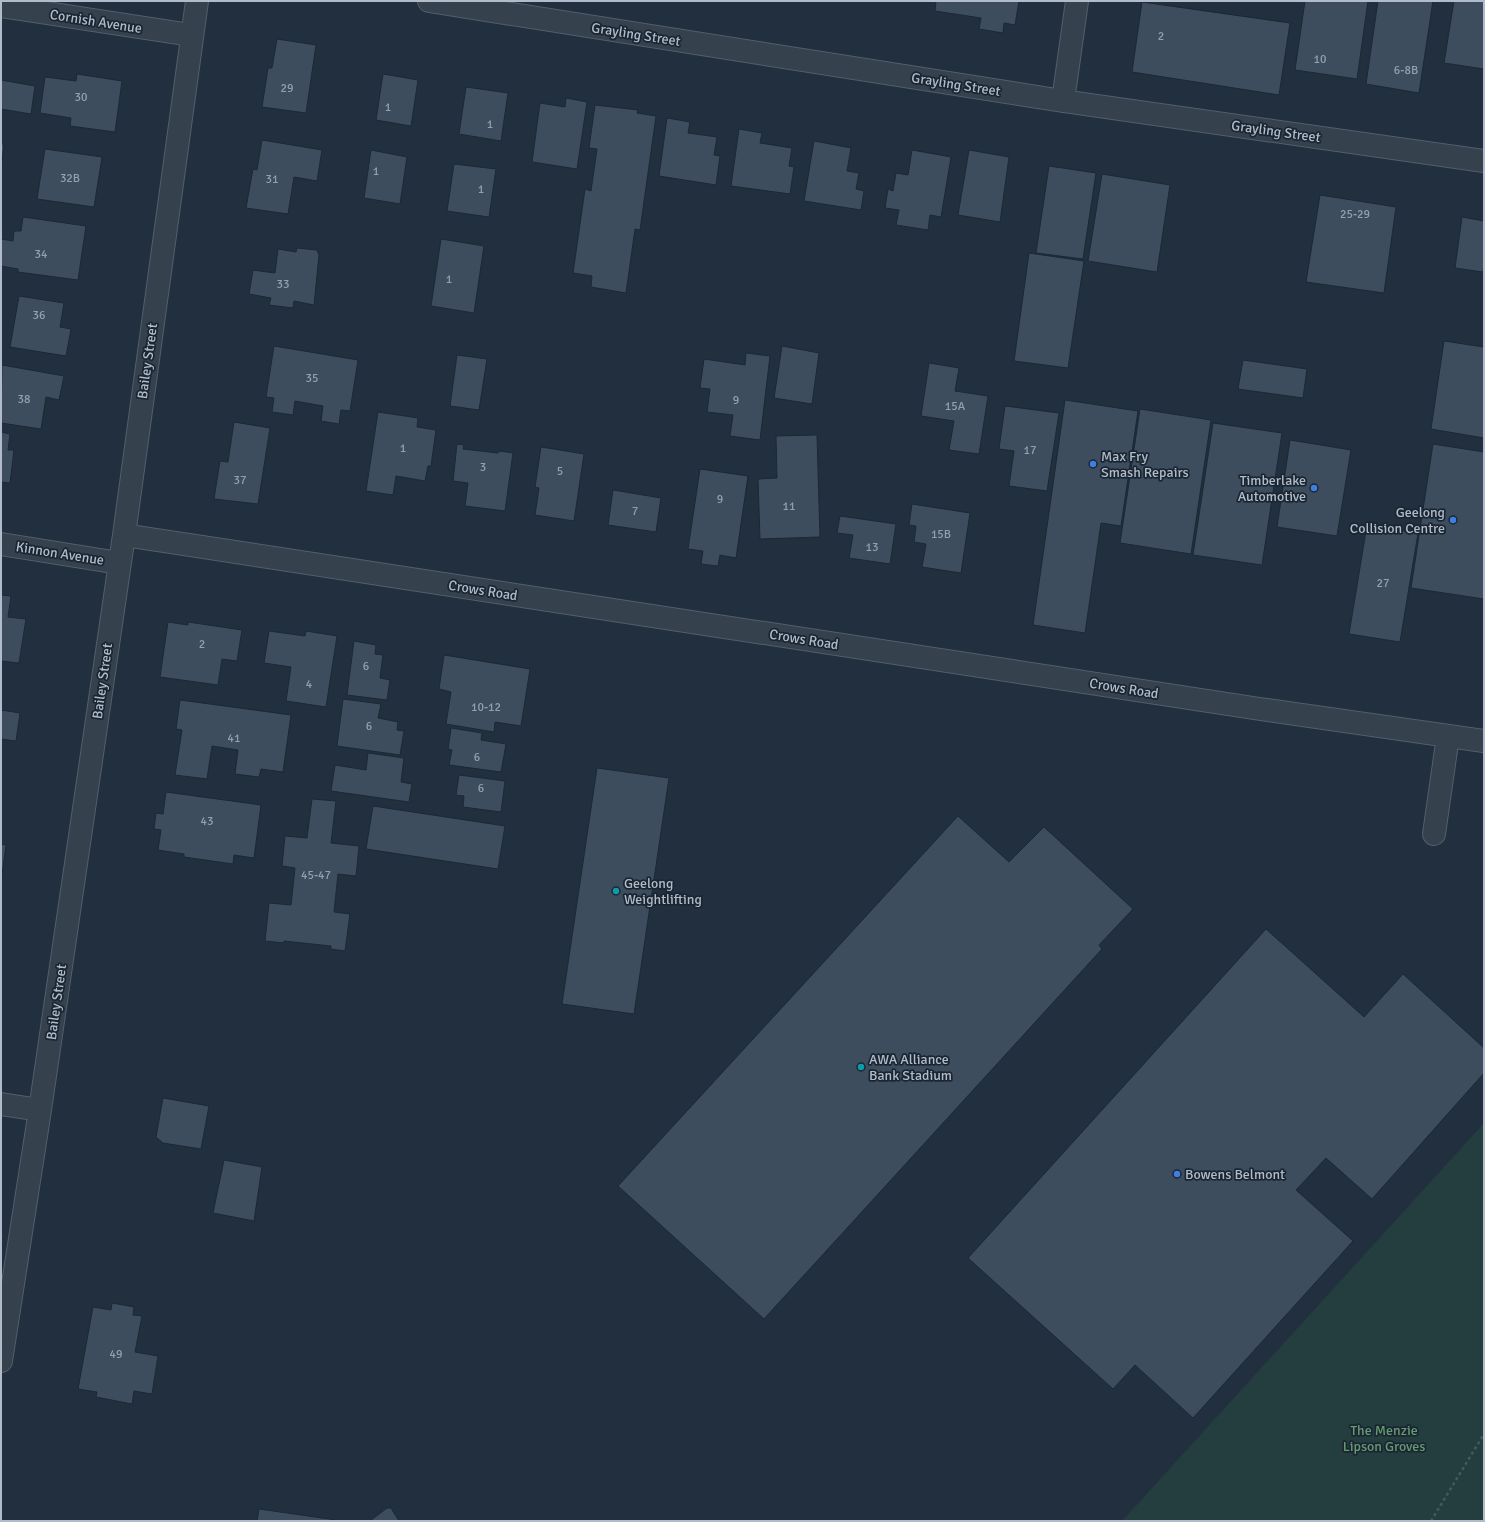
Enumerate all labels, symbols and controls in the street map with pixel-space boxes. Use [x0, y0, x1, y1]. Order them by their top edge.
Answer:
street label: Cornish Avenue [49, 6, 143, 37]
street label: Grayling Street [590, 19, 682, 50]
house number: 2 [1158, 29, 1164, 44]
house number: 10 [1314, 52, 1326, 67]
house number: 6-8B [1394, 63, 1418, 78]
street label: Grayling Street [910, 69, 1002, 100]
house number: 29 [281, 81, 293, 96]
house number: 30 [75, 90, 87, 105]
house number: 1 [385, 100, 391, 115]
house number: 1 [487, 117, 493, 132]
street label: Grayling Street [1230, 117, 1322, 146]
house number: 1 [373, 164, 379, 179]
house number: 32B [60, 171, 80, 186]
house number: 31 [266, 172, 278, 187]
house number: 1 [478, 182, 484, 197]
house number: 25-29 [1340, 207, 1370, 222]
house number: 34 [35, 247, 48, 262]
house number: 1 [446, 272, 452, 287]
house number: 33 [277, 277, 289, 292]
house number: 36 [33, 308, 45, 323]
street label: Bailey Street [134, 322, 161, 400]
house number: 35 [306, 371, 318, 386]
house number: 38 [18, 392, 30, 407]
house number: 9 [733, 393, 739, 408]
house number: 15A [945, 399, 966, 414]
house number: 1 [400, 441, 406, 456]
house number: 17 [1024, 443, 1036, 458]
place label: Max Fry Smash Repairs [1101, 448, 1189, 481]
marker: Max Fry Smash Repairs [1088, 459, 1098, 469]
house number: 3 [480, 460, 486, 475]
house number: 5 [557, 464, 563, 479]
place label: Timberlake Automotive [1238, 472, 1306, 505]
house number: 37 [234, 473, 246, 488]
marker: Timberlake Automotive [1309, 483, 1319, 493]
house number: 9 [717, 492, 723, 507]
house number: 11 [783, 499, 795, 514]
house number: 7 [632, 504, 638, 519]
place label: Geelong Collision Centre [1350, 504, 1445, 537]
marker: Geelong Collision Centre [1448, 515, 1458, 525]
house number: 15B [931, 527, 951, 542]
street label: Kinnon Avenue [15, 538, 105, 569]
house number: 13 [866, 540, 878, 555]
house number: 27 [1377, 576, 1389, 591]
street label: Crows Road [447, 577, 519, 604]
street label: Crows Road [768, 626, 840, 653]
house number: 2 [199, 637, 205, 652]
street label: Bailey Street [89, 642, 116, 720]
house number: 6 [363, 659, 369, 674]
street label: Crows Road [1088, 675, 1160, 702]
house number: 4 [306, 677, 313, 692]
house number: 10-12 [471, 700, 501, 715]
house number: 6 [366, 719, 372, 734]
house number: 41 [228, 731, 240, 746]
house number: 6 [474, 750, 480, 765]
house number: 6 [478, 781, 484, 796]
house number: 43 [201, 814, 213, 829]
house number: 45-47 [301, 868, 331, 883]
place label: Geelong Weightlifting [624, 875, 702, 908]
marker: Geelong Weightlifting [611, 886, 621, 896]
street label: Bailey Street [43, 963, 70, 1041]
place label: AWA Alliance Bank Stadium [869, 1051, 952, 1084]
marker: AWA Alliance Bank Stadium [856, 1062, 866, 1072]
place label: Bowens Belmont [1185, 1166, 1285, 1183]
marker: Bowens Belmont [1172, 1169, 1182, 1179]
house number: 49 [110, 1347, 122, 1362]
park label: The Menzie Lipson Groves [1343, 1422, 1425, 1455]

